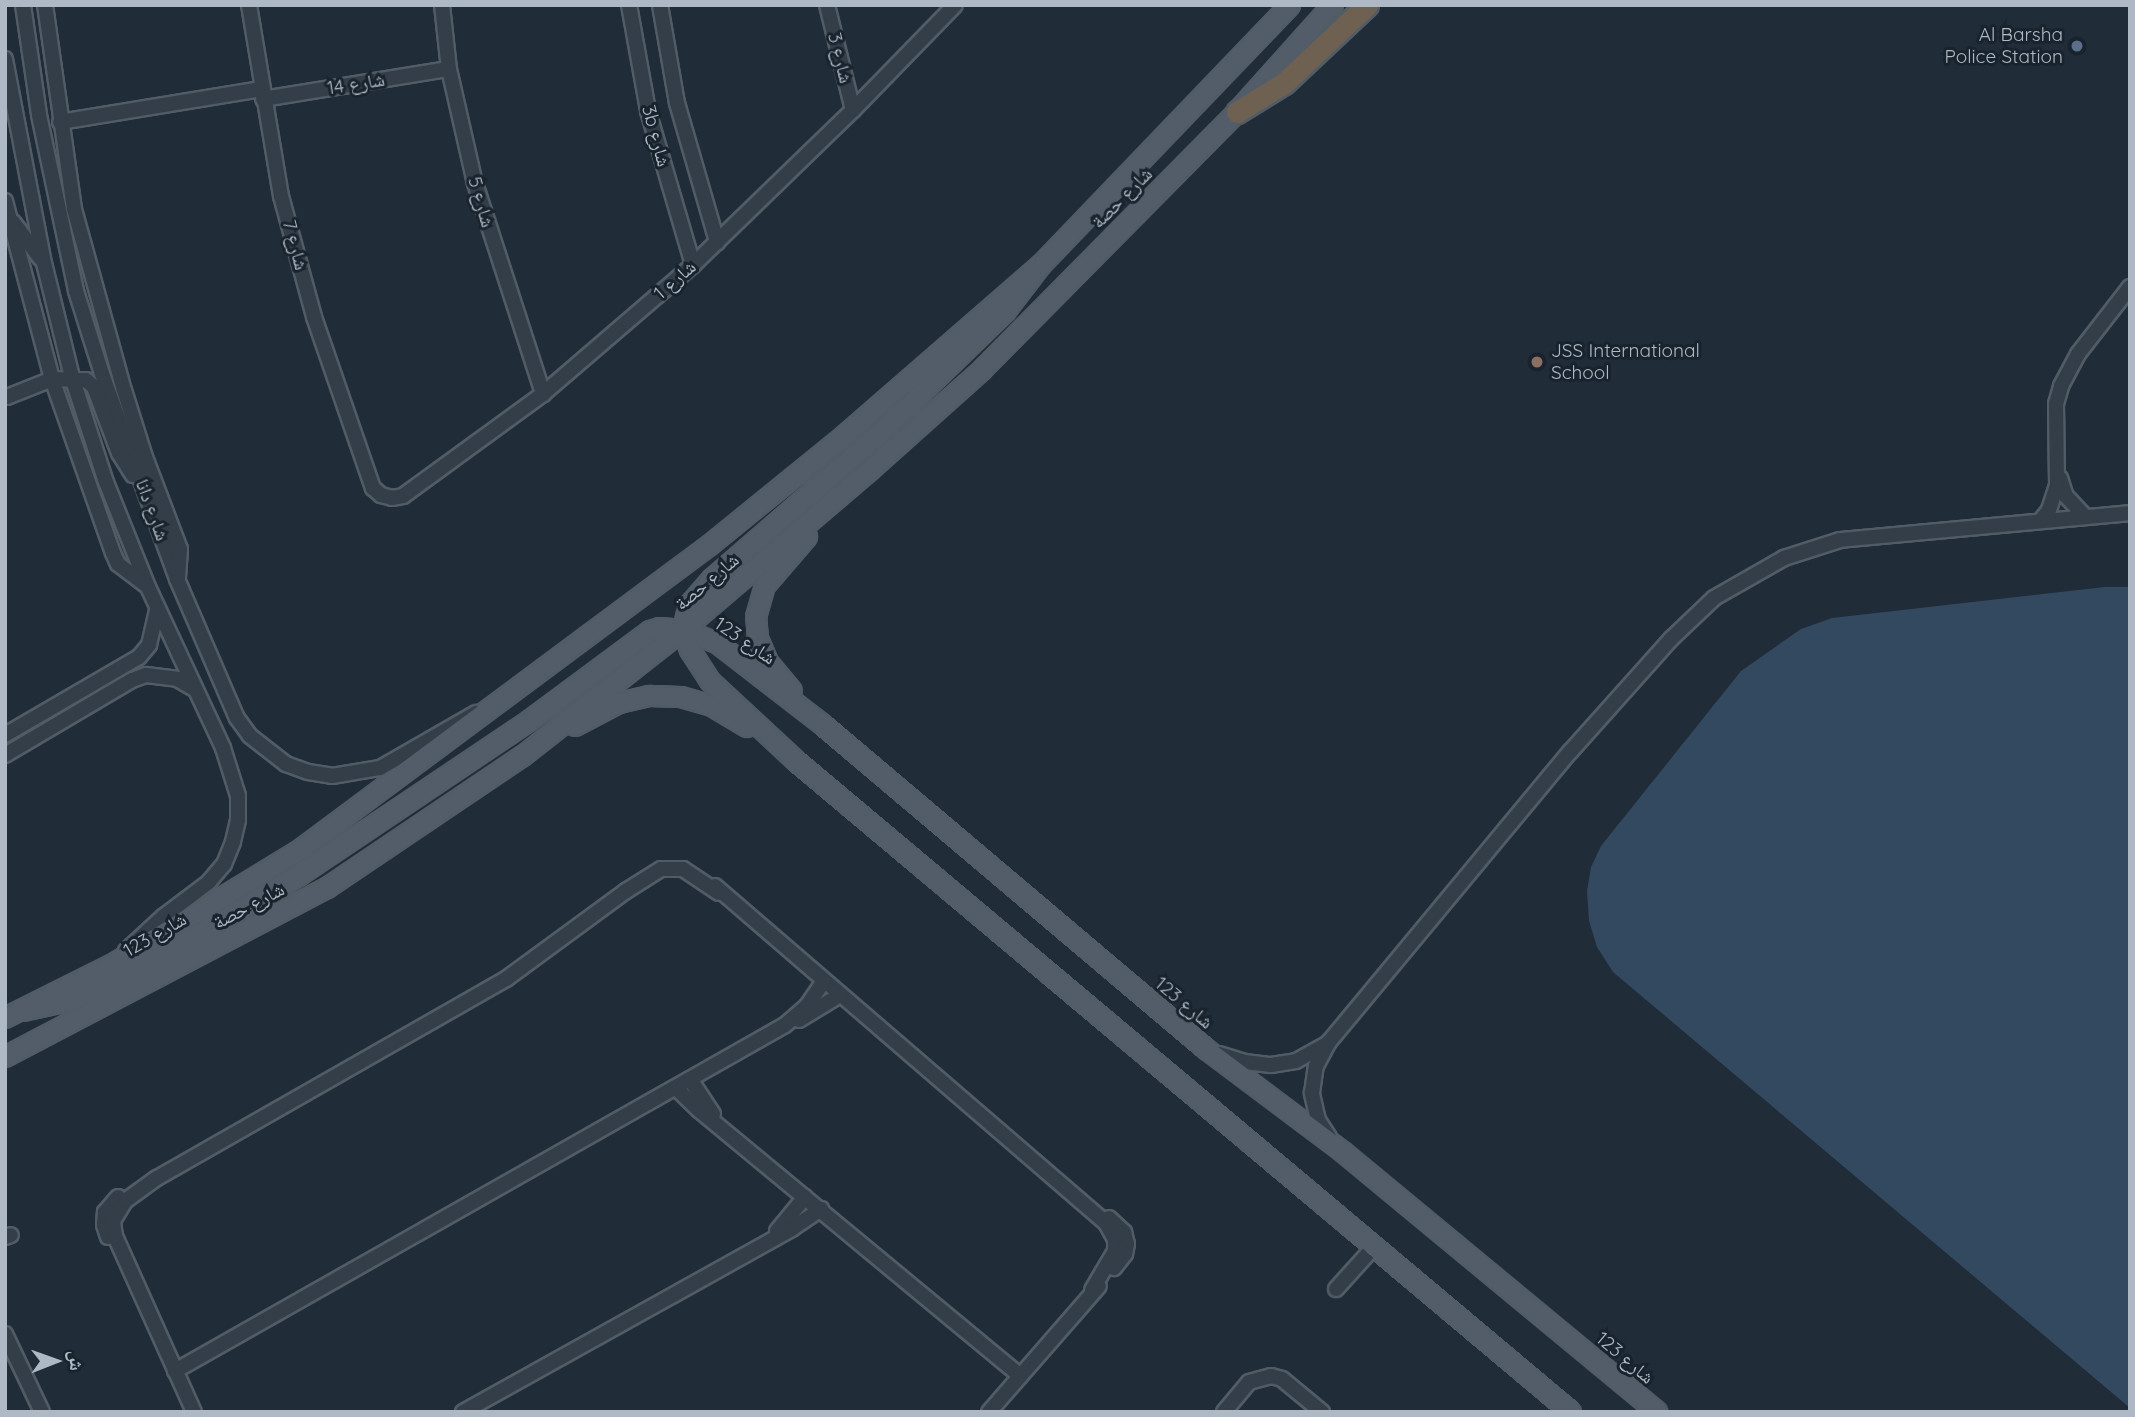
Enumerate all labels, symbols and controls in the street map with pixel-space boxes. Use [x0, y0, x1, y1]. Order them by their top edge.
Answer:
place label: Al Barsha Police Station [1945, 24, 2063, 68]
street label: شارع 3 [823, 30, 857, 86]
marker: Al Barsha Police Station [2069, 38, 2085, 54]
street label: شارع 14 [326, 68, 386, 100]
street label: 3b شارع [637, 103, 675, 169]
street label: شارع حصة [1087, 163, 1157, 233]
street label: شارع 5 [463, 174, 499, 230]
street label: شارع 7 [277, 217, 313, 273]
street label: شارع 1 [649, 256, 701, 304]
place label: JSS International School [1551, 340, 1700, 384]
marker: JSS International School [1529, 354, 1545, 370]
street label: شارع دانا [130, 476, 174, 544]
street label: شارع حصة [670, 549, 744, 615]
street label: شارع 123 [710, 612, 780, 670]
street label: شارع حصة [210, 878, 288, 934]
street label: شارع 123 [120, 908, 190, 962]
street label: شارع 123 [1150, 972, 1218, 1034]
north arrow [21, 1326, 91, 1396]
street label: شارع 123 [1591, 1327, 1659, 1389]
text: ش [65, 1350, 89, 1371]

